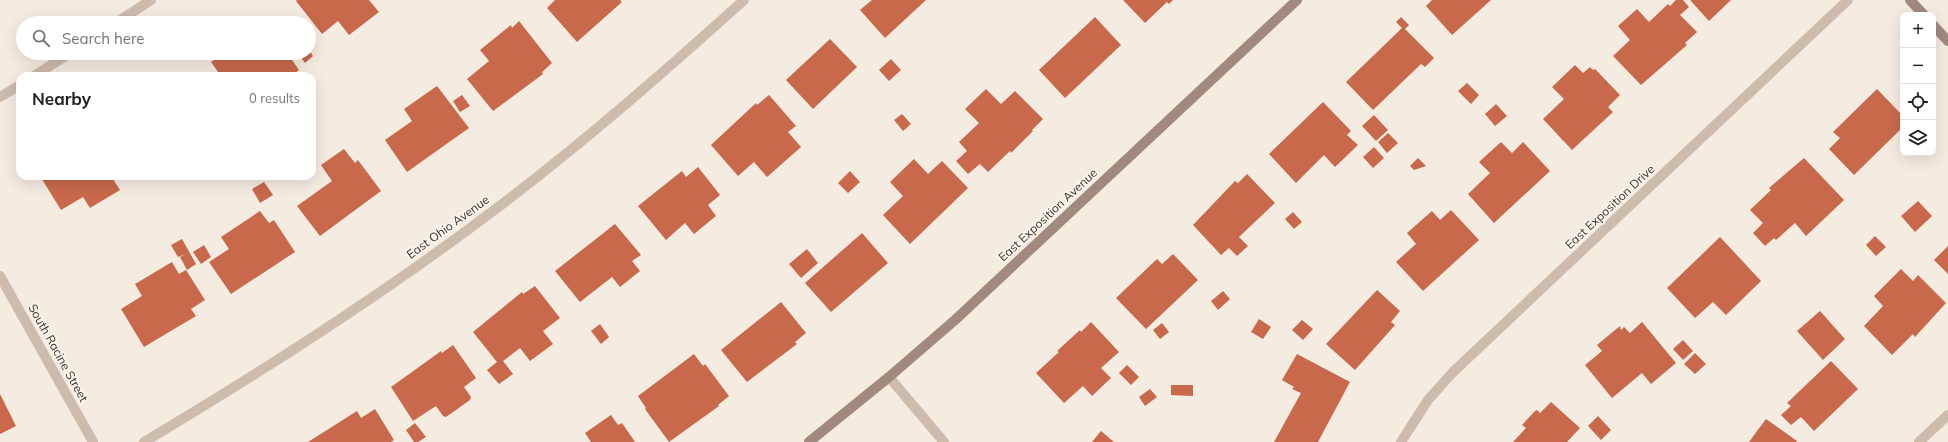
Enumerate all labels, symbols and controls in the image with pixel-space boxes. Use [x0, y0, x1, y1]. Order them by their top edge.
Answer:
map controls [1900, 12, 1936, 156]
button: + [1900, 12, 1936, 48]
search box [16, 16, 316, 60]
icon: search [30, 27, 52, 49]
text: Search here [62, 29, 144, 48]
button: − [1900, 48, 1936, 84]
button: locate [1900, 84, 1936, 120]
text: Nearby [32, 88, 91, 109]
text: 0 results [249, 90, 300, 106]
button: layers [1900, 120, 1936, 156]
street label: East Exposition Drive [1562, 161, 1657, 252]
street label: East Exposition Avenue [995, 165, 1100, 264]
street label: East Ohio Avenue [404, 192, 492, 262]
street label: South Racine Street [25, 301, 92, 404]

